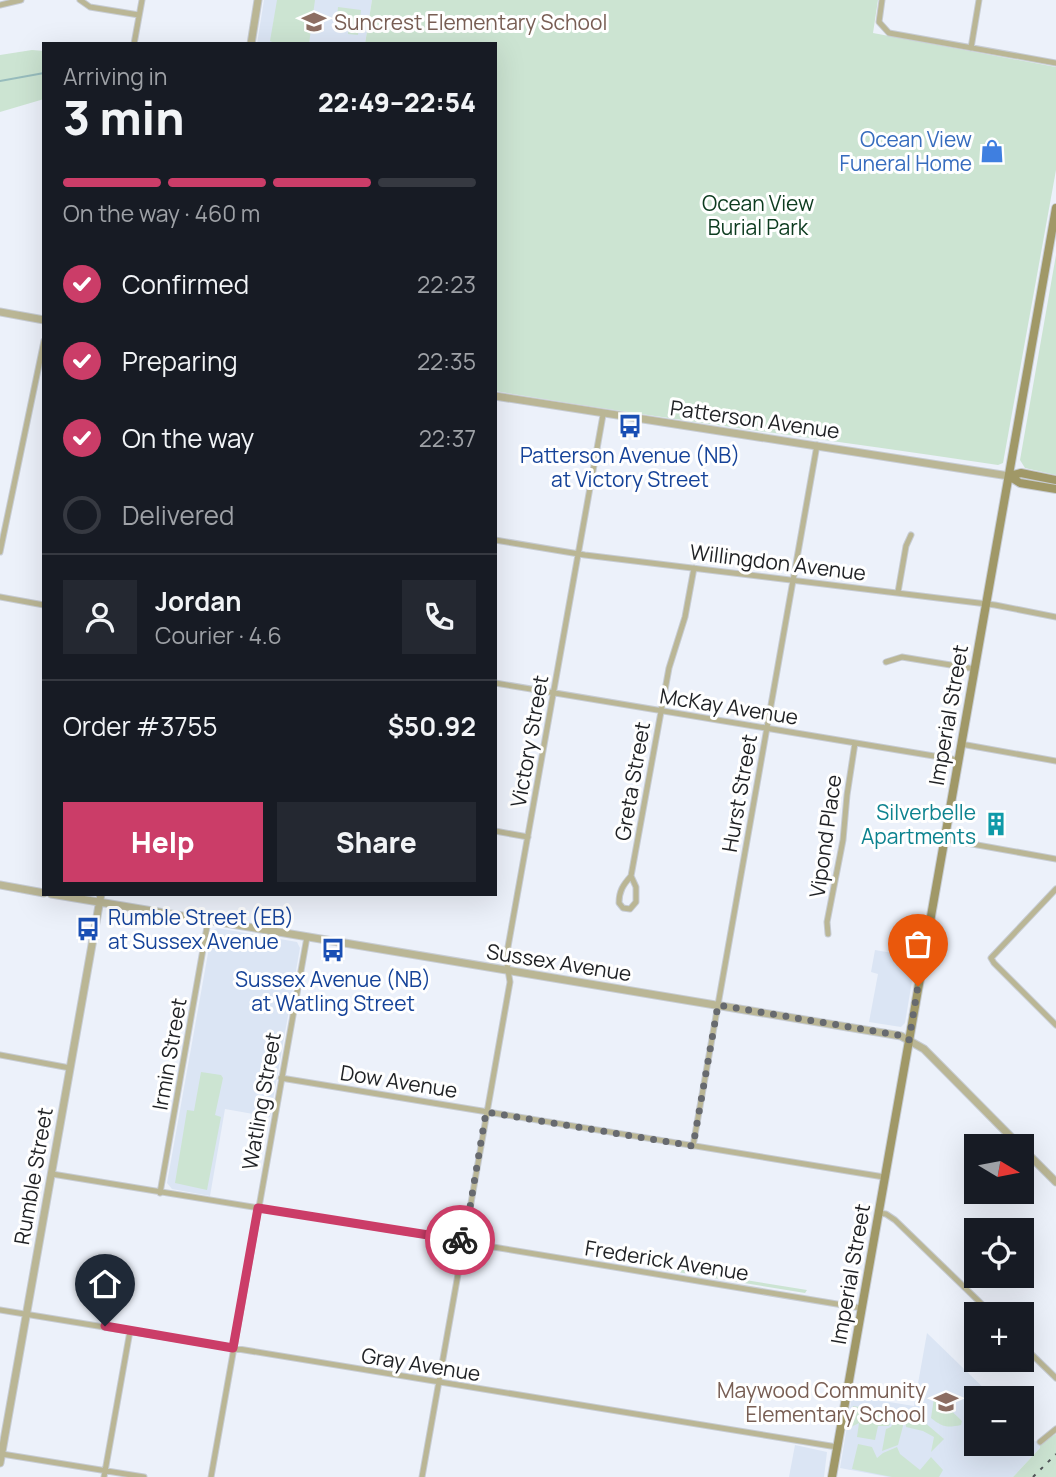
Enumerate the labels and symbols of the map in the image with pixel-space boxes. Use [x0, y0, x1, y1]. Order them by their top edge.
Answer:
school or university icon: Suncrest Elementary School [300, 8, 328, 36]
place label: Suncrest Elementary School [334, 8, 607, 36]
place label: Ocean View Funeral Home [840, 125, 972, 177]
shop icon: Ocean View Funeral Home [978, 137, 1006, 165]
park label: Ocean View Burial Park [702, 189, 814, 241]
street label: Patterson Avenue [668, 393, 842, 445]
bus stop icon: Patterson Avenue (NB) at Victory Street [616, 412, 644, 440]
place label: Patterson Avenue (NB) at Victory Street [520, 441, 740, 493]
street label: Willingdon Avenue [688, 537, 868, 587]
street label: Imperial Street [922, 642, 974, 788]
street label: Victory Street [504, 673, 554, 809]
street label: McKay Avenue [658, 681, 800, 731]
street label: Greta Street [608, 719, 656, 843]
street label: Hurst Street [715, 732, 763, 854]
street label: Vipond Place [803, 773, 847, 899]
place label: Silverbelle Apartments [861, 798, 976, 850]
building icon: Silverbelle Apartments [982, 810, 1010, 838]
place label: Rumble Street (EB) at Sussex Avenue [108, 903, 294, 955]
pin [888, 914, 948, 986]
bus stop icon: Rumble Street (EB) at Sussex Avenue [74, 915, 102, 943]
bus stop icon: Sussex Avenue (NB) at Watling Street [319, 936, 347, 964]
street label: Sussex Avenue [484, 937, 634, 987]
place label: Sussex Avenue (NB) at Watling Street [235, 965, 431, 1017]
street label: Irmin Street [145, 996, 193, 1112]
street label: Watling Street [235, 1030, 287, 1172]
street label: Dow Avenue [338, 1058, 460, 1104]
street label: Rumble Street [7, 1105, 59, 1247]
north arrow [964, 1134, 1034, 1204]
street label: Imperial Street [824, 1201, 876, 1347]
courier [425, 1205, 495, 1275]
street label: Frederick Avenue [583, 1233, 751, 1287]
pin [75, 1254, 135, 1326]
street label: Gray Avenue [359, 1341, 483, 1387]
place label: Maywood Community Elementary School [717, 1376, 926, 1428]
school or university icon: Maywood Community Elementary School [932, 1388, 960, 1416]

